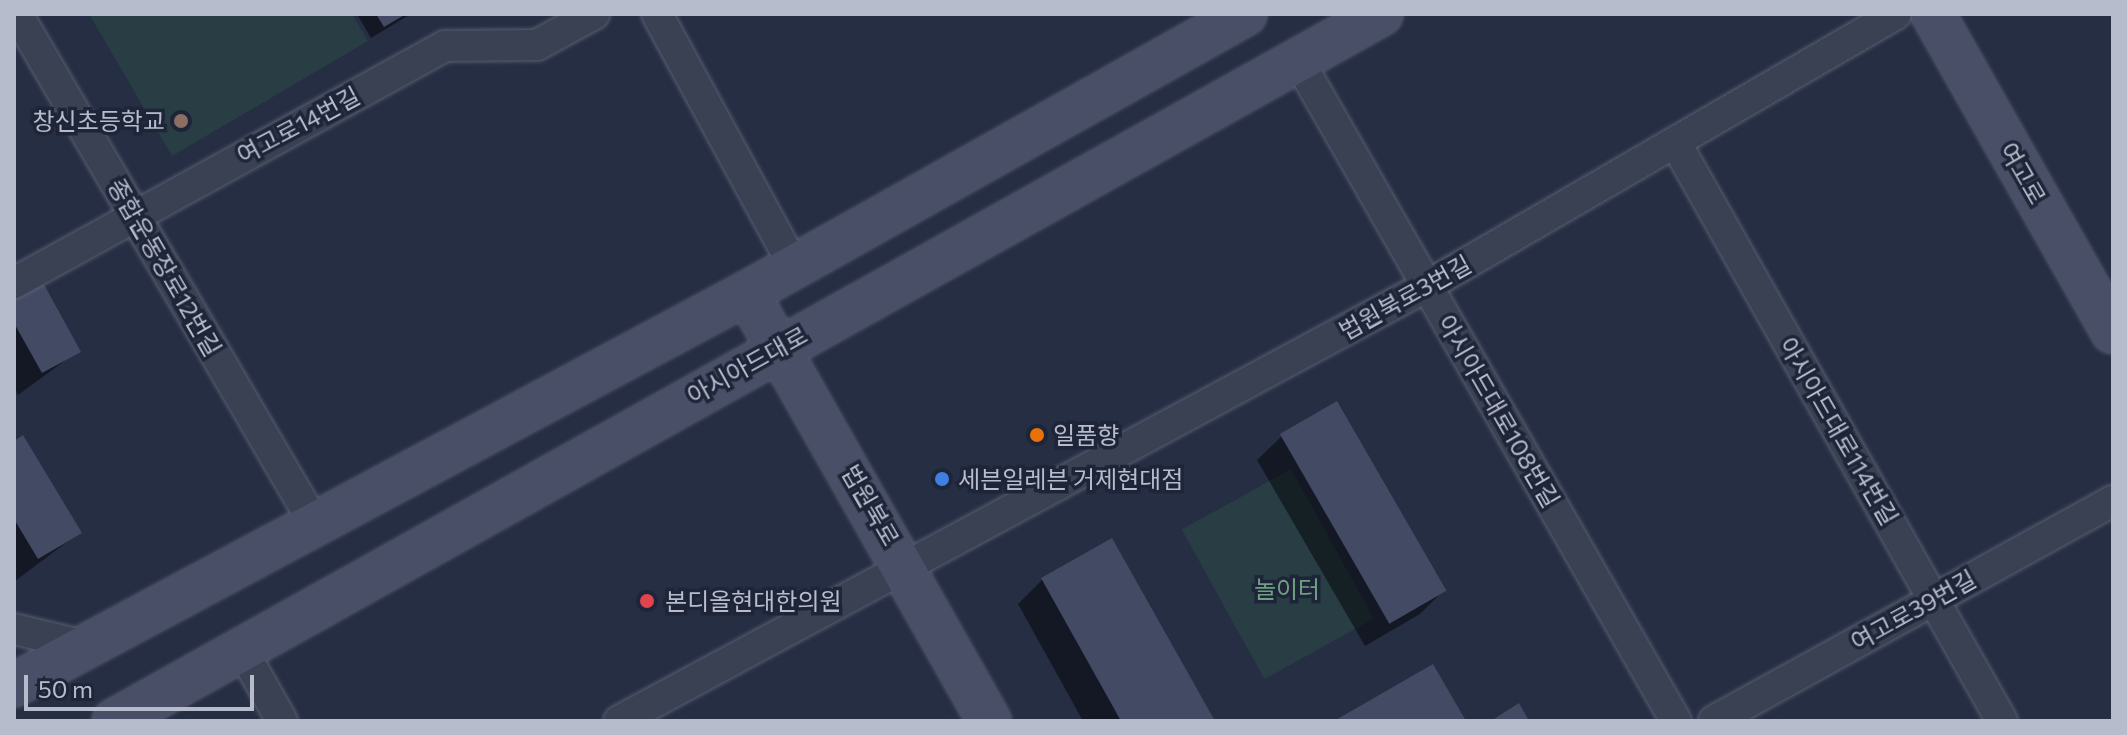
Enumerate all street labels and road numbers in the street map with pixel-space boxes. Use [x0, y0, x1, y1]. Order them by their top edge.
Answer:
street label: 여고로14번길 [232, 81, 364, 169]
street label: 여고로 [1994, 137, 2052, 209]
street label: 종합운동장로12번길 [102, 173, 228, 361]
street label: 법원북로3번길 [1334, 249, 1476, 345]
street label: 아시아드대로108번길 [1432, 310, 1566, 512]
street label: 아시아드대로 [682, 320, 812, 410]
street label: 아시아드대로114번길 [1774, 332, 1904, 530]
street label: 법원북로 [836, 460, 906, 550]
street label: 여고로39번길 [1845, 564, 1981, 656]

